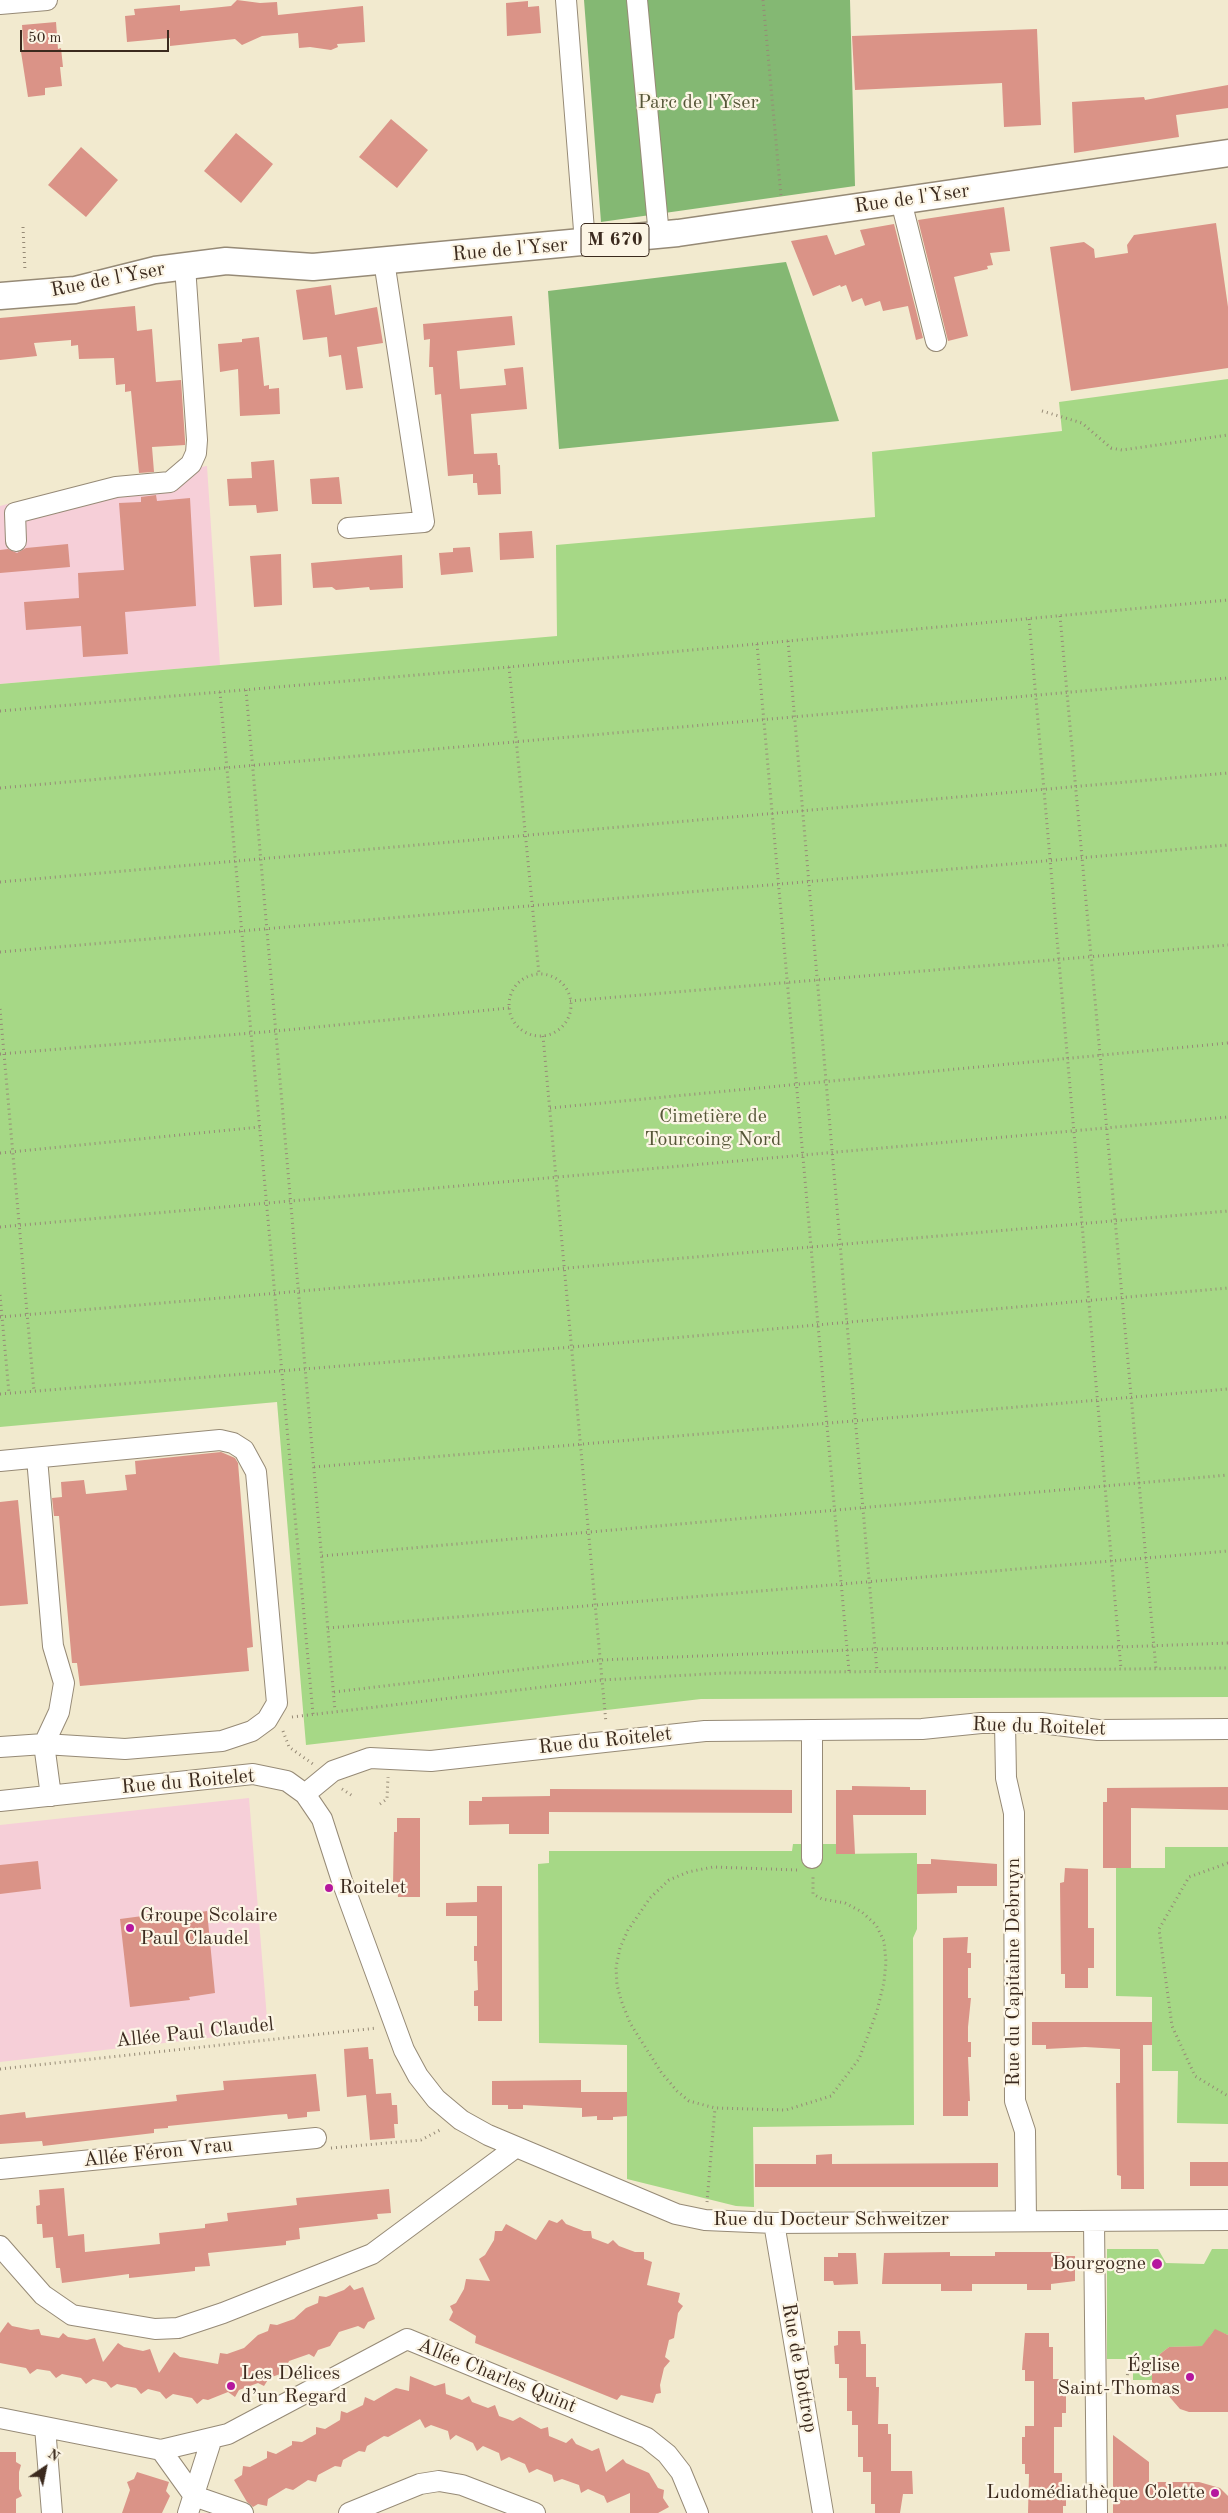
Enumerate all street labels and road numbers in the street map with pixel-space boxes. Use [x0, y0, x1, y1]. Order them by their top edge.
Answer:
street label: Rue de l'Yser [853, 179, 971, 219]
road number: M 670 [581, 224, 649, 256]
street label: Rue de l'Yser [451, 233, 569, 267]
street label: Rue de l'Yser [49, 257, 167, 303]
street label: Rue du Roitelet [972, 1713, 1106, 1741]
street label: Rue du Roitelet [537, 1722, 673, 1760]
street label: Rue du Roitelet [120, 1764, 256, 1800]
street label: Rue du Capitaine Debruyn [1002, 1858, 1026, 2086]
street label: Allée Paul Claudel [115, 2013, 275, 2053]
street label: Allée Féron Vrau [82, 2133, 234, 2173]
street label: Rue du Docteur Schweitzer [713, 2208, 949, 2232]
street label: Rue de Bottrop [776, 2301, 822, 2435]
street label: Allée Charles Quint [414, 2333, 580, 2419]

